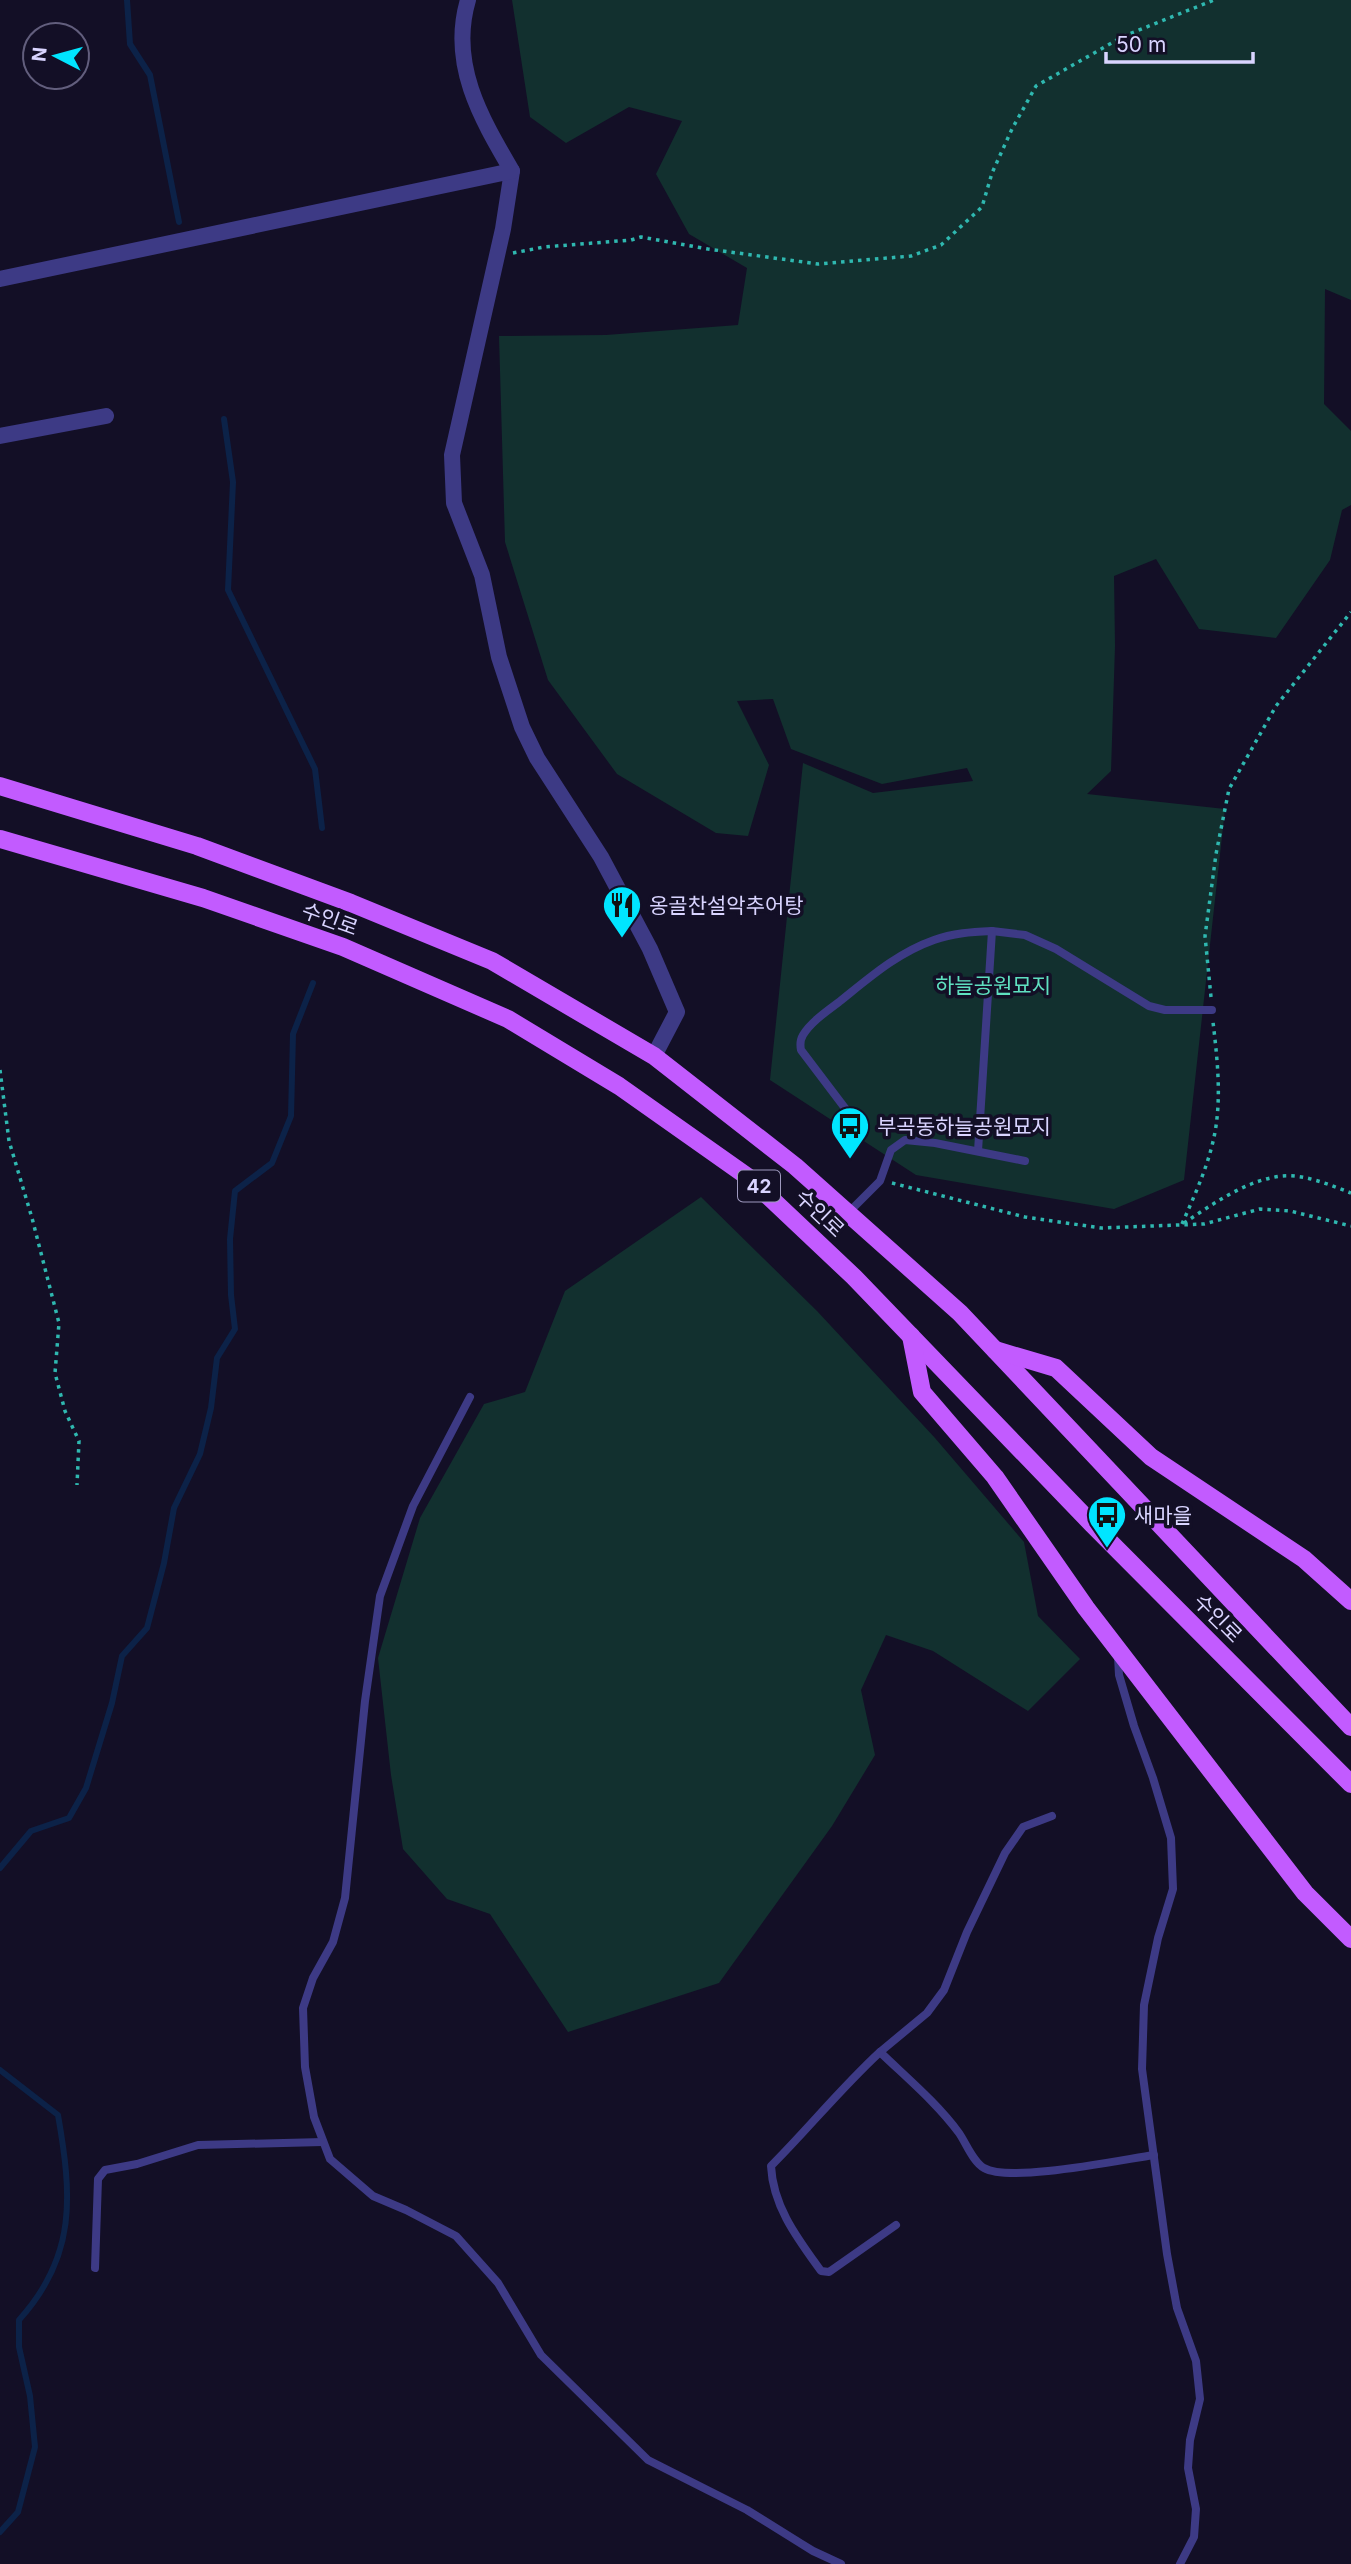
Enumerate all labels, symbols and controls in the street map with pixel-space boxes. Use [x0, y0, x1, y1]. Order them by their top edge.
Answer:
north arrow [21, 21, 91, 91]
scale bar [1106, 21, 1253, 65]
text: 50 m [1116, 32, 1166, 57]
text: N [27, 46, 52, 63]
restaurant icon: 옹골찬설악추어탕 [601, 884, 643, 939]
place label: 옹골찬설악추어탕 [649, 893, 804, 918]
street label: 수인로 [298, 897, 362, 941]
park label: 하늘공원묘지 [935, 973, 1051, 998]
bus stop icon: 부곡동하늘공원묘지 [829, 1105, 871, 1160]
place label: 부곡동하늘공원묘지 [877, 1114, 1051, 1139]
road number: 42 [738, 1170, 780, 1202]
street label: 수인로 [790, 1184, 850, 1242]
bus stop icon: 새마을 [1086, 1494, 1128, 1549]
place label: 새마을 [1134, 1503, 1192, 1528]
street label: 수인로 [1189, 1589, 1247, 1647]

